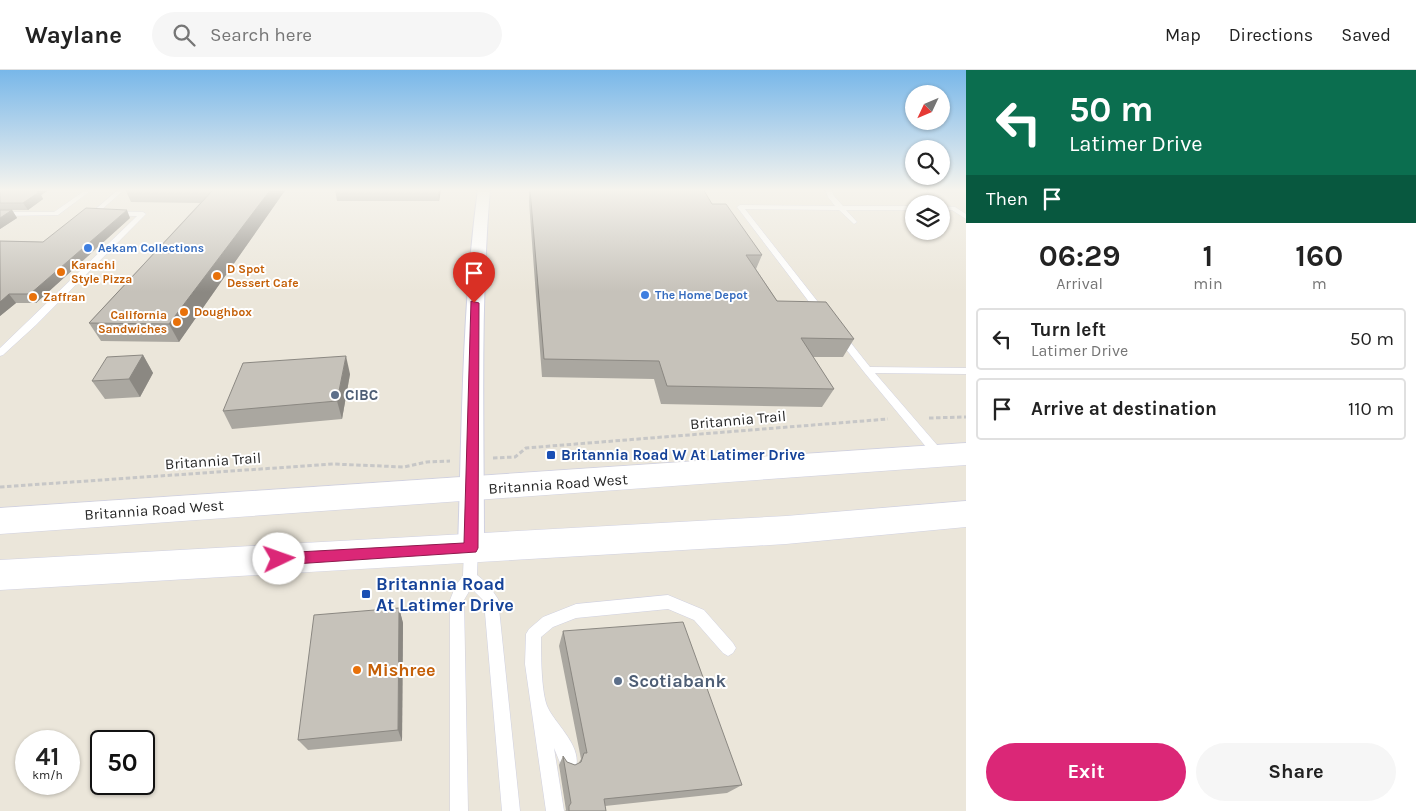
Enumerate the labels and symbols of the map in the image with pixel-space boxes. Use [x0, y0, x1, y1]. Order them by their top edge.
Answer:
north arrow [905, 85, 950, 130]
place label: Aekam Collections [98, 241, 204, 255]
marker: Aekam Collections [82, 242, 94, 254]
pin [453, 252, 495, 303]
place label: Karachi Style Pizza [71, 258, 132, 286]
place label: D Spot Dessert Cafe [227, 262, 299, 290]
marker: Karachi Style Pizza [55, 266, 67, 278]
marker: D Spot Dessert Cafe [211, 270, 223, 282]
place label: The Home Depot [655, 288, 748, 302]
marker: The Home Depot [639, 289, 651, 301]
place label: Zaffran [43, 290, 86, 304]
marker: Zaffran [27, 291, 39, 303]
place label: Doughbox [194, 305, 252, 319]
marker: Doughbox [178, 306, 190, 318]
place label: California Sandwiches [98, 308, 167, 336]
marker: California Sandwiches [171, 316, 183, 328]
place label: CIBC [345, 386, 378, 404]
marker: CIBC [329, 389, 341, 401]
street label: Britannia Trail [689, 407, 787, 433]
place label: Britannia Road W At Latimer Drive [561, 446, 805, 464]
street label: Britannia Trail [164, 449, 262, 473]
marker: Britannia Road W At Latimer Drive [545, 449, 557, 461]
street label: Britannia Road West [488, 470, 629, 498]
street label: Britannia Road West [84, 496, 225, 524]
position arrow [252, 532, 304, 584]
place label: Britannia Road At Latimer Drive [376, 573, 514, 616]
marker: Britannia Road At Latimer Drive [360, 588, 372, 600]
place label: Mishree [367, 659, 436, 681]
marker: Mishree [351, 664, 363, 676]
place label: Scotiabank [628, 670, 727, 692]
marker: Scotiabank [612, 675, 624, 687]
speed limit sign: 50 [90, 730, 155, 795]

